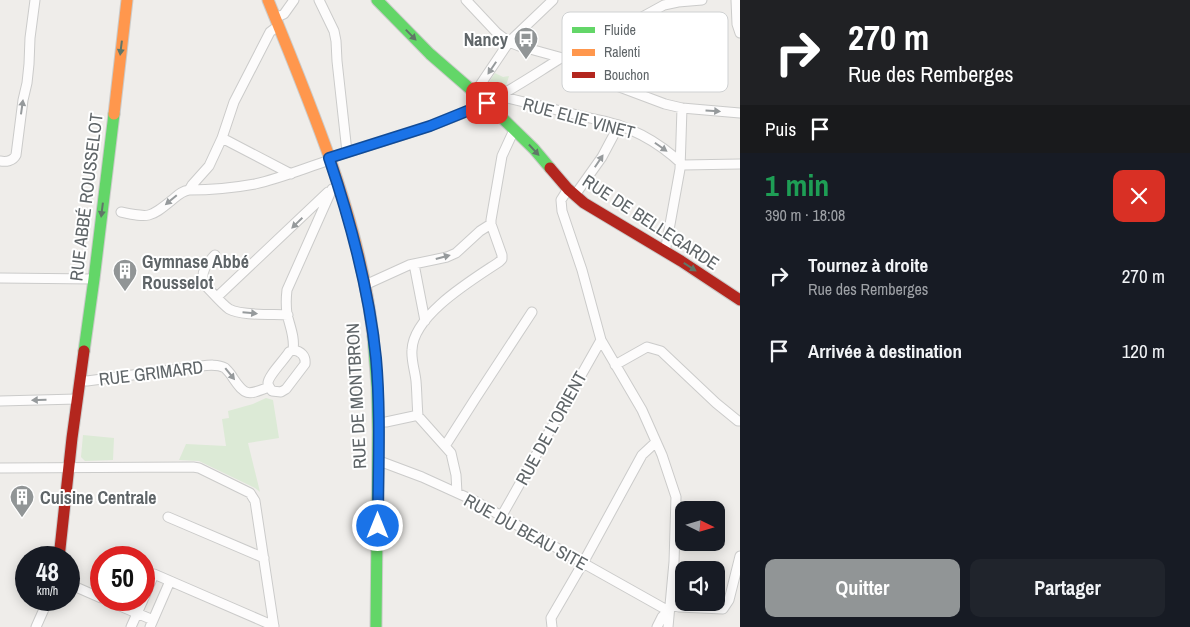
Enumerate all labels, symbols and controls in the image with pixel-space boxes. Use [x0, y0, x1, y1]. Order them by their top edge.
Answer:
legend [562, 12, 728, 92]
text: 270 m [848, 14, 929, 61]
icon: right [765, 20, 830, 85]
text: Fluide [604, 21, 636, 39]
bus stop icon: Nancy [513, 26, 539, 60]
place label: Nancy [464, 27, 509, 52]
one-way arrow [405, 29, 417, 41]
one-way arrow [117, 41, 125, 57]
text: Ralenti [604, 43, 640, 61]
text: Rue des Remberges [848, 59, 1013, 89]
one-way arrow [487, 61, 497, 75]
text: Bouchon [604, 66, 649, 84]
pin [466, 82, 508, 124]
icon: arrive [473, 89, 501, 117]
street label: RUE ELIE VINET [520, 91, 638, 145]
one-way arrow [18, 98, 26, 114]
one-way arrow [706, 107, 722, 115]
street label: RUE ABBÉ ROUSSELOT [63, 112, 109, 282]
icon: arrive [806, 115, 834, 143]
text: Puis [765, 116, 796, 142]
one-way arrow [654, 142, 667, 153]
one-way arrow [528, 143, 540, 155]
one-way arrow [594, 155, 604, 168]
text: 1 min [765, 165, 829, 205]
street label: RUE DE BELLEGARDE [578, 168, 724, 276]
button: close [1113, 170, 1165, 222]
one-way arrow [165, 195, 178, 206]
one-way arrow [98, 202, 106, 218]
text: 390 m · 18:08 [765, 204, 845, 226]
one-way arrow [291, 217, 303, 229]
place label: Gymnase Abbé Rousselot [142, 249, 249, 295]
text: Tournez à droite [808, 252, 928, 278]
one-way arrow [436, 253, 451, 261]
building icon: Gymnase Abbé Rousselot [112, 258, 138, 292]
icon: right [765, 262, 793, 290]
one-way arrow [683, 263, 697, 272]
text: 270 m [1122, 263, 1165, 289]
text: Rue des Remberges [808, 278, 928, 300]
one-way arrow [242, 309, 258, 317]
street label: RUE DE MONTBRON [340, 322, 372, 470]
icon: arrive [765, 337, 793, 365]
text: Arrivée à destination [808, 338, 962, 364]
text: 120 m [1122, 338, 1165, 364]
street label: RUE GRIMARD [97, 354, 205, 392]
one-way arrow [224, 367, 235, 380]
street label: RUE DE L'ORIENT [509, 367, 593, 489]
one-way arrow [30, 396, 46, 404]
building icon: Cuisine Centrale [9, 484, 35, 518]
place label: Cuisine Centrale [40, 485, 156, 510]
street label: RUE DU BEAU SITE [460, 488, 592, 576]
position arrow [351, 499, 403, 551]
north arrow [675, 501, 725, 551]
map controls [675, 501, 725, 611]
speed limit sign: 50 [90, 546, 155, 611]
text: 48 [36, 555, 59, 589]
button: Quitter [765, 559, 960, 617]
button: Partager [970, 559, 1165, 617]
button: sound [675, 561, 725, 611]
text: km/h [37, 583, 58, 599]

